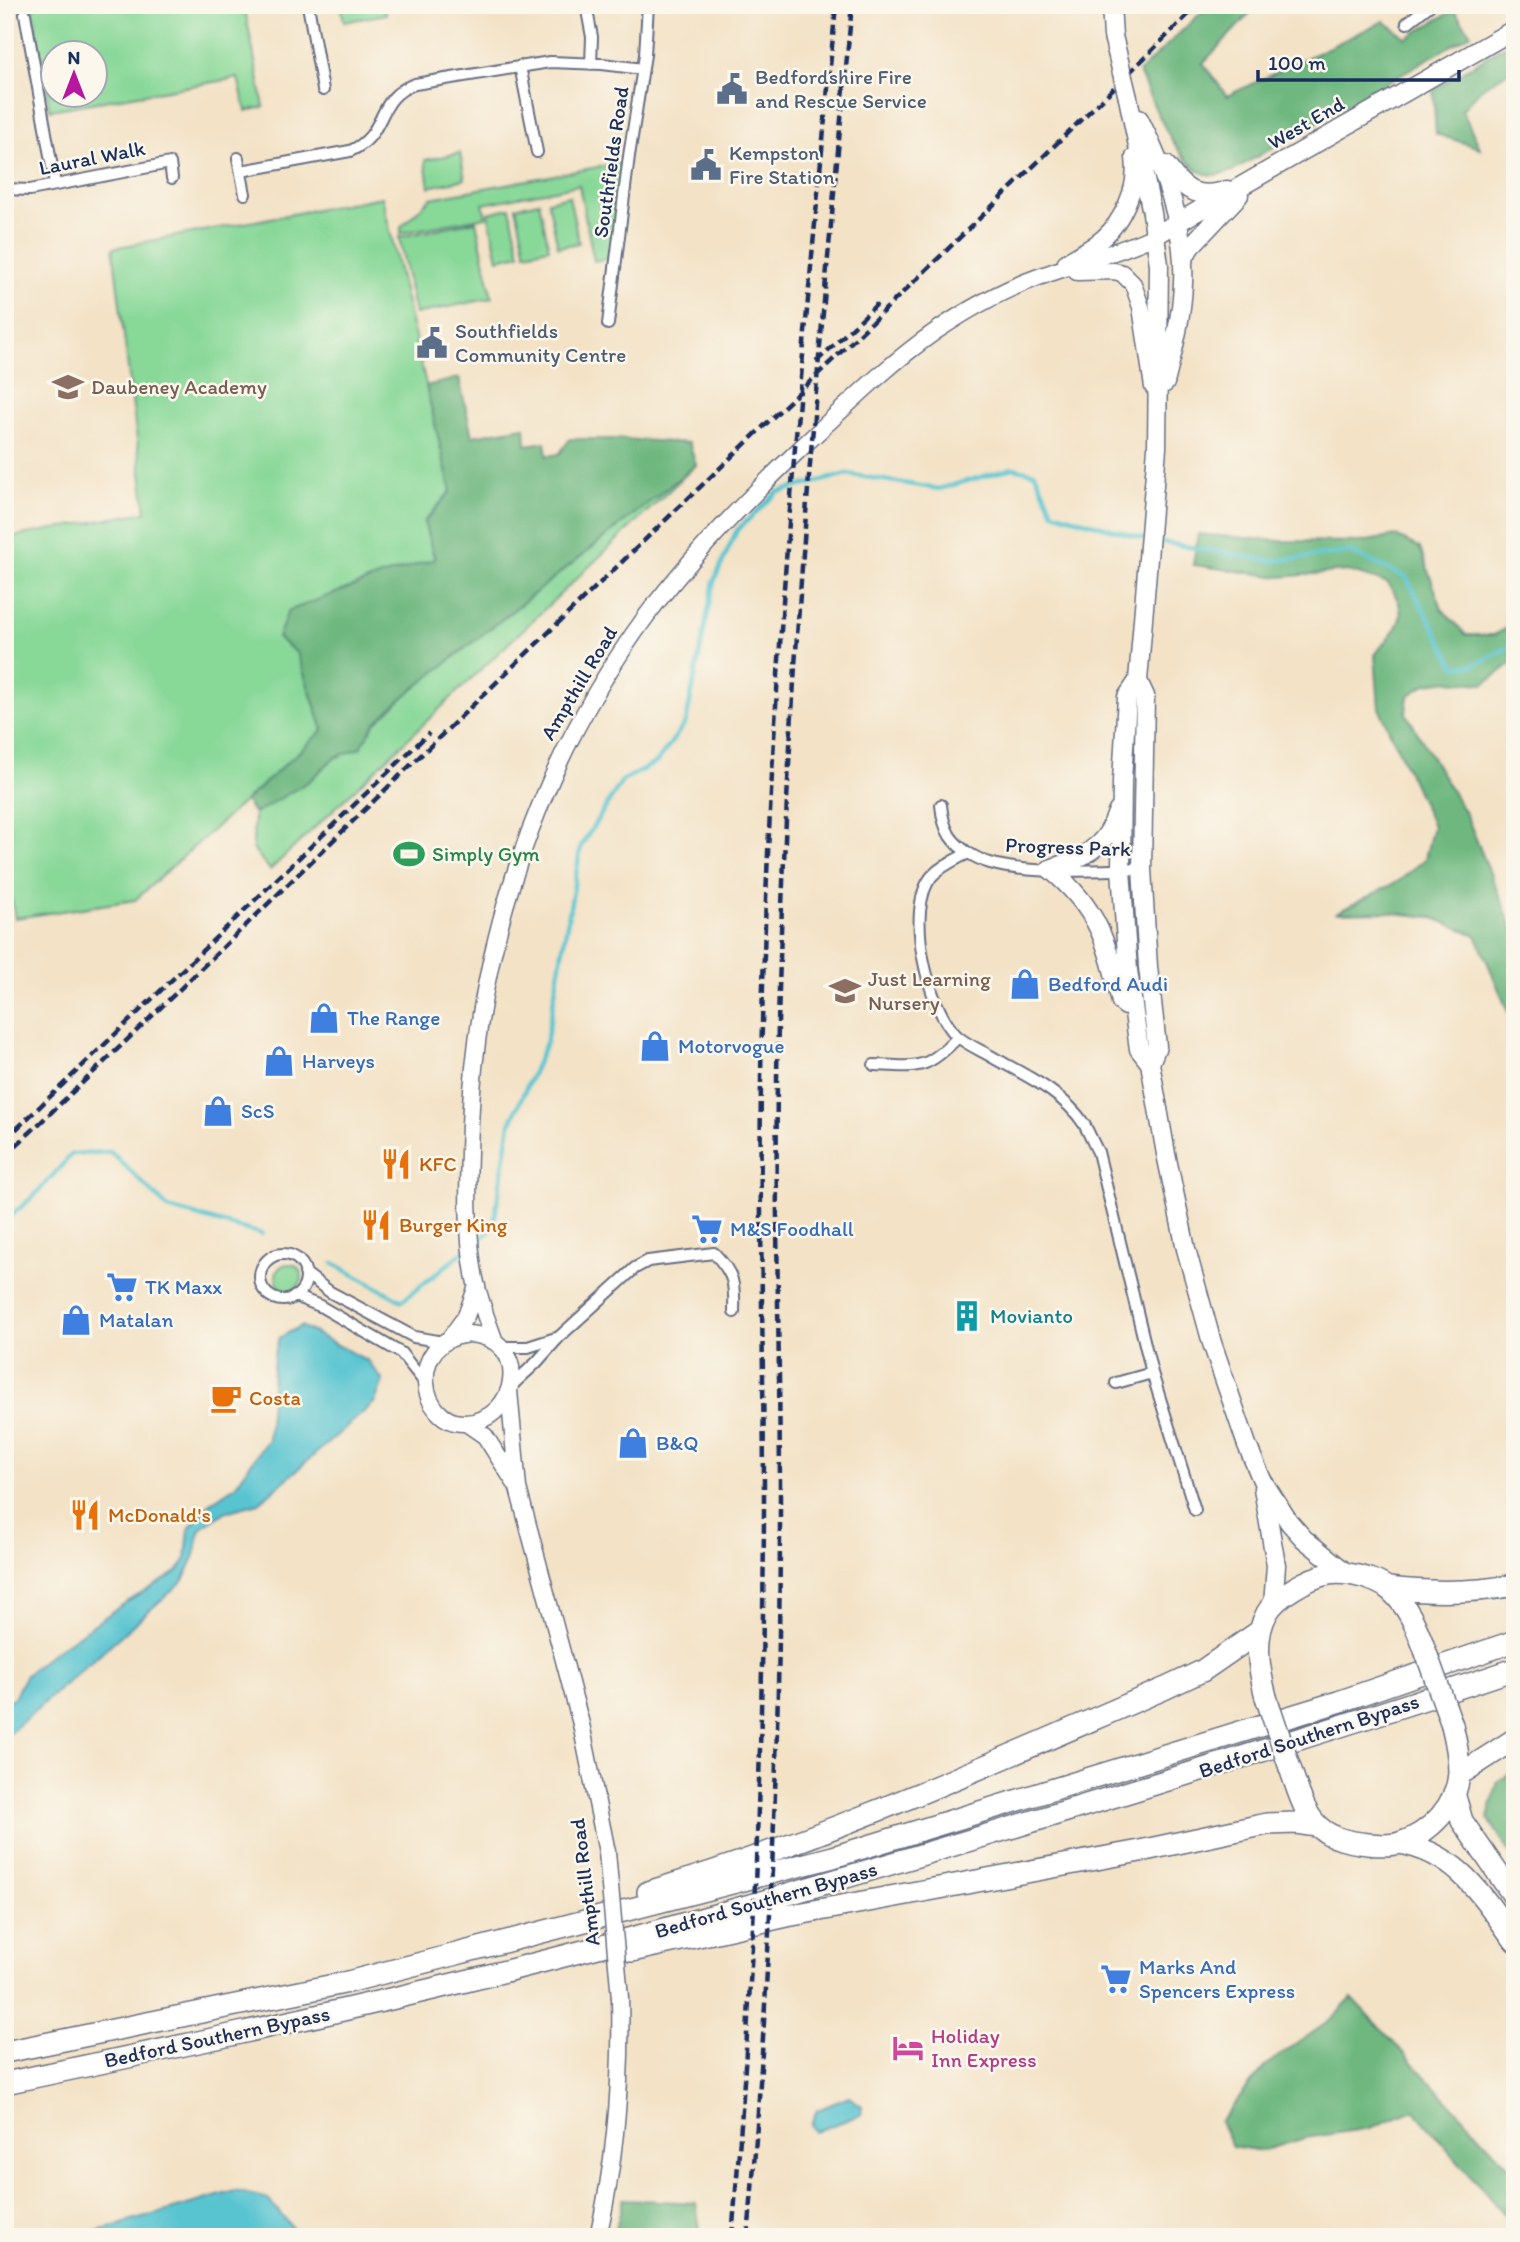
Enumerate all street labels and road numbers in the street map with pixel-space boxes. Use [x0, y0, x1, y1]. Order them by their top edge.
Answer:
street label: Southfields Road [587, 84, 634, 239]
street label: West End [1263, 90, 1349, 154]
street label: Laural Walk [37, 135, 147, 180]
street label: Ampthill Road [535, 621, 623, 744]
street label: Progress Park [1005, 832, 1131, 861]
street label: Bedford Southern Bypass [1196, 1688, 1422, 1783]
street label: Ampthill Road [564, 1816, 605, 1947]
street label: Bedford Southern Bypass [652, 1856, 880, 1943]
street label: Bedford Southern Bypass [102, 2000, 332, 2073]

